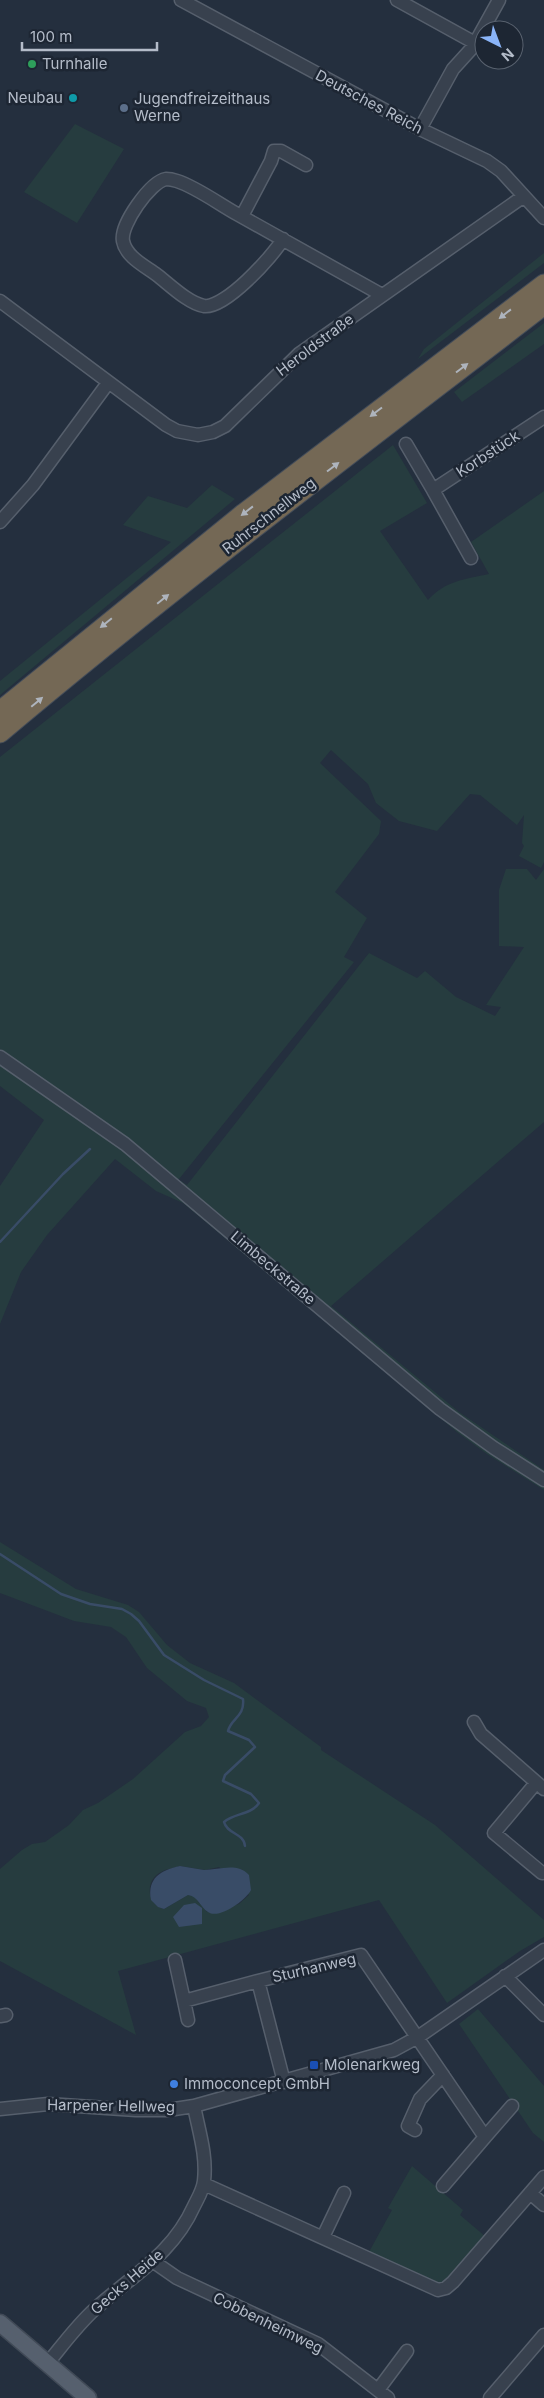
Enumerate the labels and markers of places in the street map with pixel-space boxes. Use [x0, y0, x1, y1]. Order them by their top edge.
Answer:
place label: Turnhalle [42, 54, 108, 73]
marker: Turnhalle [26, 58, 38, 70]
place label: Neubau [7, 88, 63, 107]
place label: Jugendfreizeithaus Werne [134, 89, 270, 125]
marker: Neubau [67, 92, 79, 104]
marker: Jugendfreizeithaus Werne [118, 102, 130, 114]
place label: Molenarkweg [324, 2055, 420, 2074]
marker: Molenarkweg [308, 2059, 320, 2071]
place label: Immoconcept GmbH [184, 2074, 330, 2093]
marker: Immoconcept GmbH [168, 2078, 180, 2090]

